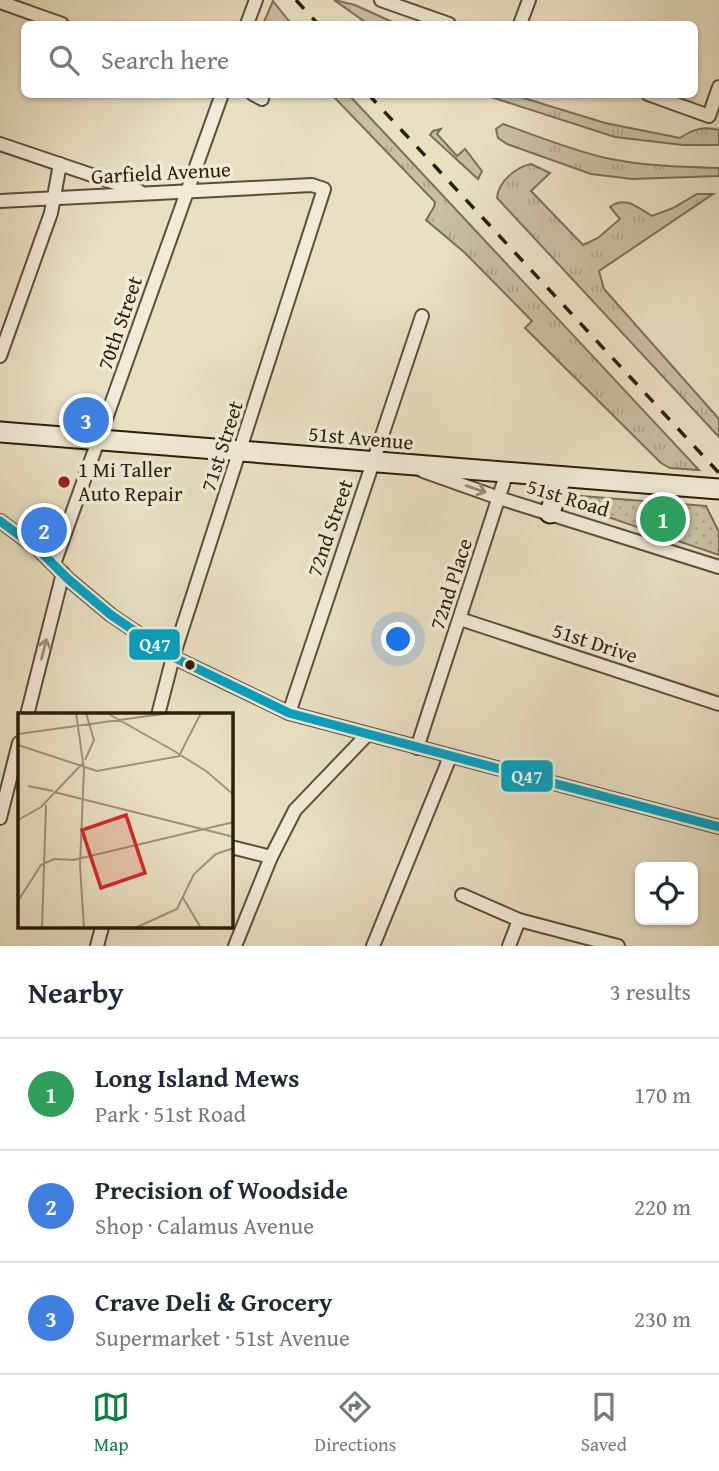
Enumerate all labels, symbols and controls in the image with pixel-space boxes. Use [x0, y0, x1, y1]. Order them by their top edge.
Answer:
search box [21, 21, 698, 98]
text: Search here [101, 40, 229, 79]
icon: search [45, 41, 83, 79]
street label: Garfield Avenue [90, 153, 232, 192]
street label: 70th Street [89, 271, 150, 374]
pin: 3 [63, 394, 109, 446]
street label: 71st Street [192, 396, 251, 495]
street label: 51st Avenue [307, 417, 415, 458]
place label: 1 Mi Taller Auto Repair [78, 454, 183, 509]
street label: 51st Road [523, 470, 614, 525]
marker: 1 Mi Taller Auto Repair [56, 474, 72, 490]
street label: 72nd Street [298, 475, 361, 581]
one-way arrow [464, 484, 486, 496]
pin: 1 [640, 493, 686, 545]
pin: 2 [21, 504, 67, 556]
street label: 72nd Place [421, 534, 480, 633]
street label: 51st Drive [549, 614, 642, 671]
your location [381, 622, 415, 656]
line badge: Q47 [128, 628, 181, 661]
text: Q47 [139, 630, 171, 658]
one-way arrow [38, 638, 51, 661]
unlabelled marker [183, 658, 197, 672]
inset map [18, 713, 233, 928]
line badge: Q47 [500, 759, 554, 793]
text: Q47 [511, 762, 543, 790]
map controls [635, 862, 698, 925]
button: locate [635, 862, 698, 925]
text: Nearby [28, 970, 124, 1014]
text: 3 results [610, 975, 691, 1008]
text: Long Island Mews [95, 1058, 300, 1097]
text: 1 [45, 1078, 57, 1111]
text: 170 m [634, 1078, 691, 1111]
text: Park · 51st Road [95, 1097, 246, 1130]
text: Precision of Woodside [95, 1170, 348, 1209]
text: 2 [45, 1190, 57, 1223]
text: 220 m [634, 1190, 691, 1223]
text: Shop · Calamus Avenue [95, 1209, 314, 1242]
text: Crave Deli & Grocery [95, 1282, 332, 1321]
text: 3 [45, 1302, 57, 1335]
text: 230 m [634, 1302, 691, 1335]
text: Supermarket · 51st Avenue [95, 1321, 350, 1354]
tab: Map [92, 1388, 130, 1458]
tab: Directions [315, 1388, 396, 1458]
tab: Saved [581, 1388, 627, 1458]

